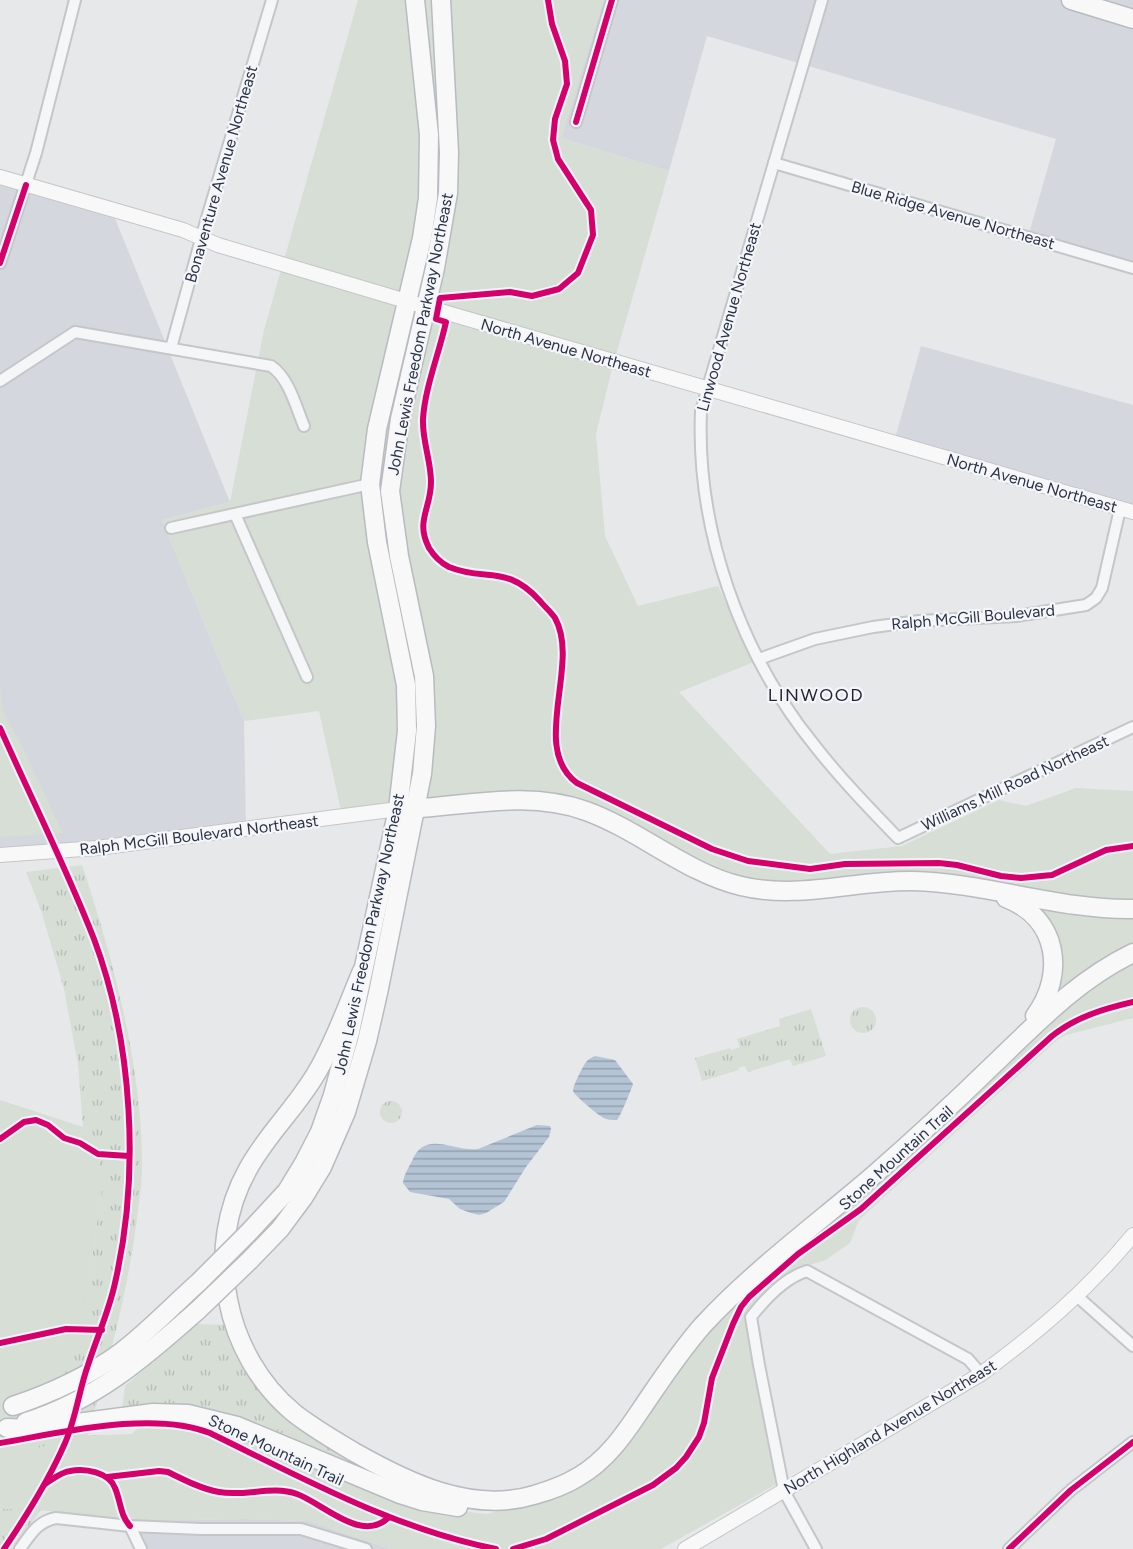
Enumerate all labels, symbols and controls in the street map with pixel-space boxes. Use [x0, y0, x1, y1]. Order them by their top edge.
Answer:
street label: Bonaventure Avenue Northeast [181, 63, 261, 285]
street label: Blue Ridge Avenue Northeast [849, 177, 1057, 253]
street label: John Lewis Freedom Parkway Northeast [383, 191, 457, 477]
street label: Linwood Avenue Northeast [693, 220, 765, 414]
street label: North Avenue Northeast [479, 315, 653, 381]
street label: North Avenue Northeast [945, 450, 1119, 516]
street label: Ralph McGill Boulevard [890, 600, 1056, 634]
district label: LINWOOD [768, 684, 864, 706]
street label: Williams Mill Road Northeast [918, 731, 1112, 835]
street label: John Lewis Freedom Parkway Northeast [330, 792, 408, 1076]
street label: Ralph McGill Boulevard Northeast [78, 811, 320, 859]
street label: Stone Mountain Trail [835, 1102, 957, 1214]
street label: North Highland Avenue Northeast [780, 1356, 1000, 1498]
street label: Stone Mountain Trail [205, 1410, 347, 1490]

